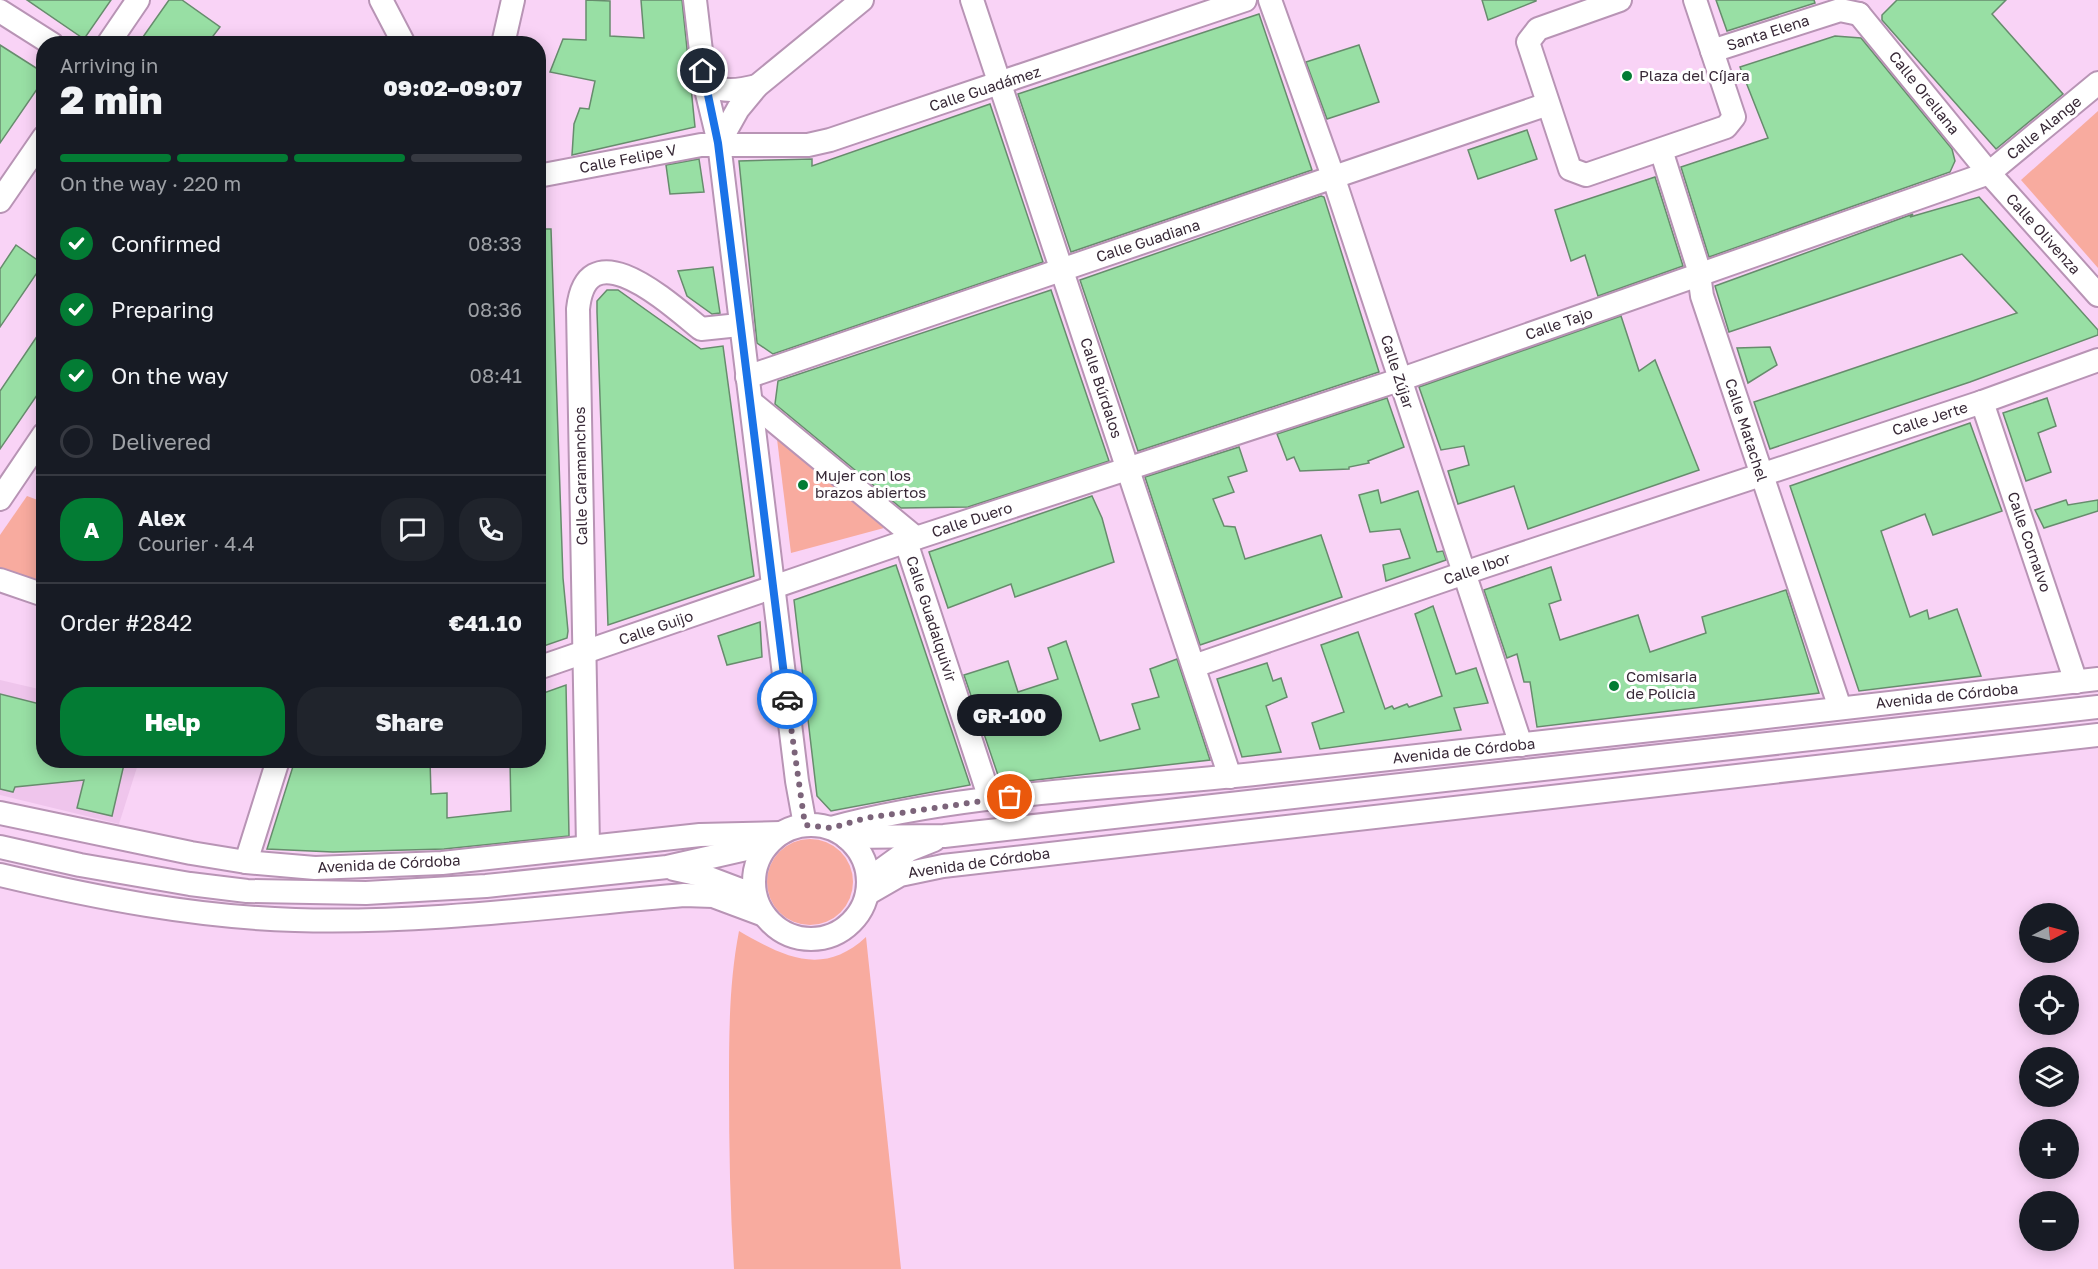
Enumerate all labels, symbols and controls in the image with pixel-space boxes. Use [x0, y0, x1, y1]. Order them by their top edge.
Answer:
street label: Santa Elena [1724, 10, 1811, 54]
pin [677, 45, 728, 96]
street label: Calle Orellana [1886, 47, 1964, 138]
text: Arriving in [60, 53, 158, 77]
icon: home [686, 54, 719, 87]
street label: Calle Guadámez [927, 61, 1043, 115]
place label: Plaza del Cíjara [1639, 66, 1750, 84]
marker: Plaza del Cíjara [1620, 69, 1634, 83]
text: 09:02–09:07 [383, 74, 522, 101]
text: 2 min [60, 76, 163, 123]
street label: Calle Alange [2002, 91, 2085, 163]
street label: Calle Felipe V [578, 140, 678, 176]
text: On the way · 220 m [60, 171, 241, 195]
street label: Calle Olivenza [2003, 189, 2085, 277]
street label: Calle Guadiana [1093, 215, 1202, 265]
icon: check [60, 227, 93, 260]
text: Confirmed [111, 230, 221, 257]
text: 08:33 [468, 231, 522, 255]
icon: check [60, 293, 93, 326]
text: Preparing [111, 296, 214, 323]
text: 08:36 [468, 297, 522, 321]
street label: Calle Tajo [1523, 303, 1595, 343]
street label: Calle Zújar [1378, 332, 1418, 411]
street label: Calle Búrdalos [1077, 335, 1127, 440]
icon: check [60, 359, 93, 392]
text: On the way [111, 362, 229, 389]
text: 08:41 [470, 363, 522, 387]
street label: Calle Matachel [1722, 376, 1772, 484]
street label: Calle Jerte [1890, 397, 1970, 439]
street label: Calle Caramanchos [570, 406, 590, 546]
text: Delivered [111, 428, 211, 455]
place label: Mujer con los brazos abiertos [815, 466, 926, 501]
marker: Mujer con los brazos abiertos [796, 478, 810, 492]
street label: Calle Cornalvo [2004, 489, 2056, 594]
button: chat [381, 498, 444, 561]
button: phone [459, 498, 522, 561]
street label: Calle Duero [929, 498, 1014, 541]
text: Alex [138, 504, 186, 531]
text: A [84, 516, 99, 543]
text: Courier · 4.4 [138, 531, 255, 555]
street label: Calle Ibor [1441, 548, 1513, 588]
street label: Calle Guadalquivir [903, 553, 961, 684]
street label: Calle Guijo [616, 606, 695, 648]
text: Order #2842 [60, 609, 192, 636]
text: €41.10 [449, 609, 522, 636]
place label: Comisaria de Policia [1626, 667, 1697, 702]
courier [757, 669, 817, 729]
marker: Comisaria de Policia [1607, 679, 1621, 693]
street label: Avenida de Córdoba [1875, 679, 2019, 711]
icon: car [771, 683, 804, 716]
button: Help [60, 687, 285, 756]
button: Share [297, 687, 522, 756]
callout: GR-100 [958, 695, 1062, 737]
text: GR-100 [973, 703, 1046, 727]
street label: Avenida de Córdoba [1392, 734, 1536, 766]
pin [984, 771, 1035, 822]
icon: bag [993, 780, 1026, 813]
street label: Avenida de Córdoba [907, 843, 1051, 881]
street label: Avenida de Córdoba [317, 850, 461, 876]
north arrow [2019, 903, 2079, 963]
map controls [2019, 903, 2079, 1251]
button: locate [2019, 975, 2079, 1035]
button: layers [2019, 1047, 2079, 1107]
button: + [2019, 1119, 2079, 1179]
button: − [2019, 1191, 2079, 1251]

